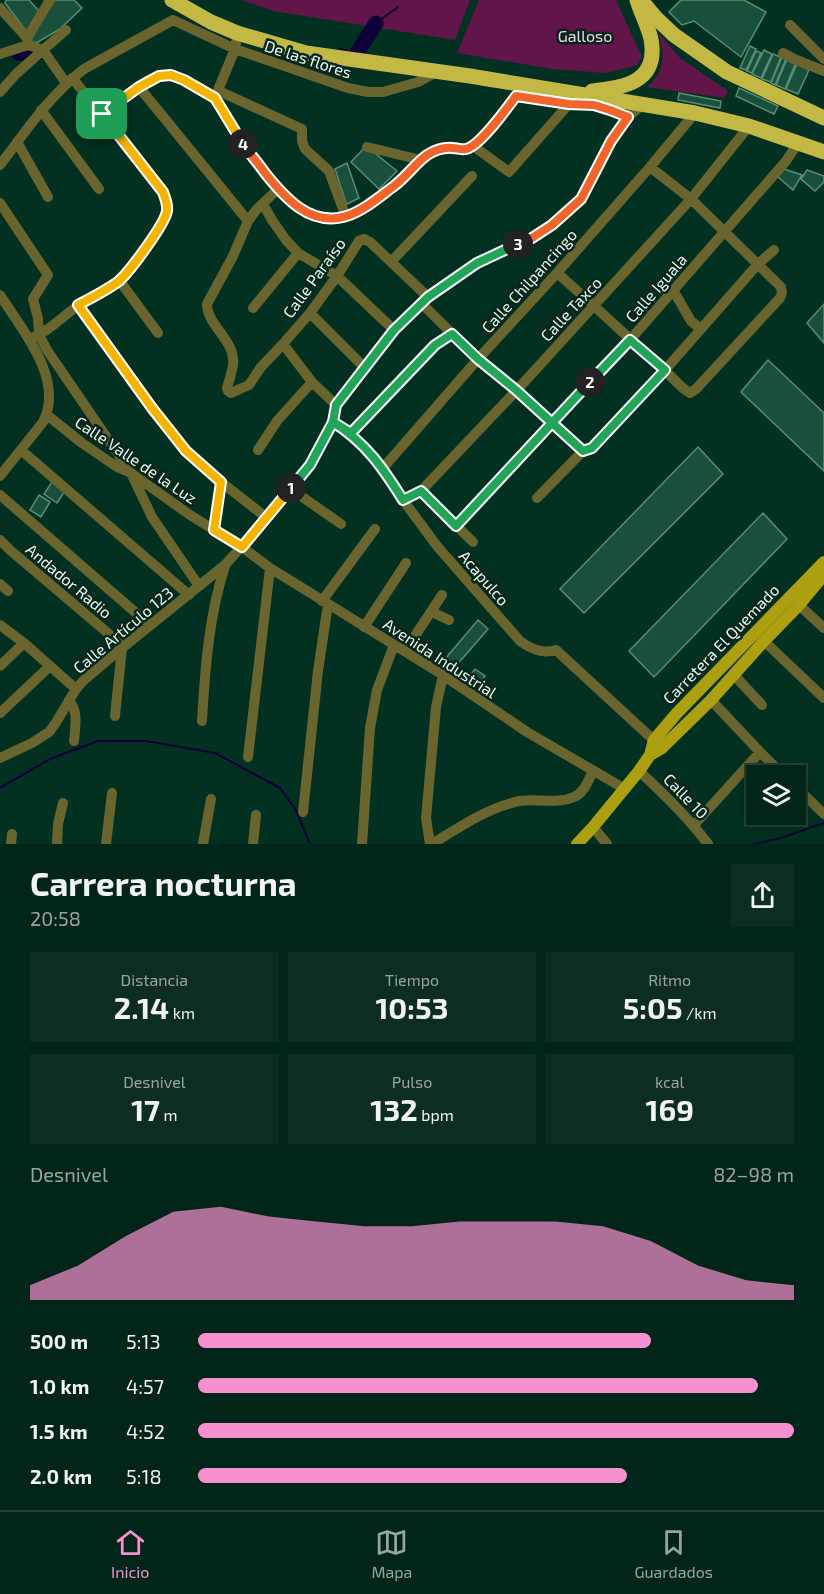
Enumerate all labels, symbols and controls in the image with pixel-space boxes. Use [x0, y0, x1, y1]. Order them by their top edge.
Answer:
park label: Galloso [558, 26, 612, 45]
street label: De las flores [262, 36, 354, 82]
pin [76, 88, 127, 139]
icon: arrive [85, 97, 118, 130]
pin: 4 [228, 129, 258, 159]
text: 4 [238, 134, 248, 153]
street label: Calle Chilpancingo [477, 225, 580, 336]
pin: 3 [503, 229, 533, 259]
street label: Calle Paraíso [278, 234, 349, 321]
text: 3 [513, 234, 523, 253]
street label: Calle Iguala [621, 250, 690, 326]
street label: Calle Taxco [536, 273, 605, 345]
pin: 2 [575, 367, 605, 397]
text: 2 [585, 372, 595, 391]
street label: Calle Valle de la Luz [72, 412, 201, 507]
pin: 1 [276, 473, 306, 503]
text: 1 [288, 478, 294, 497]
street label: Andador Radio [23, 539, 116, 622]
street label: Acapulco [455, 546, 513, 609]
street label: Carretera El Quemado [659, 580, 783, 708]
street label: Calle Artículo 123 [69, 582, 176, 677]
street label: Avenida Industrial [380, 614, 501, 701]
map controls [746, 765, 806, 825]
button: layers [746, 765, 806, 825]
street label: Calle 10 [660, 769, 713, 822]
text: Carrera nocturna [30, 863, 297, 903]
button: share [731, 864, 794, 927]
text: 20:58 [30, 906, 81, 930]
text: Distancia [121, 970, 188, 989]
text: Tiempo [385, 970, 439, 989]
text: Ritmo [648, 970, 691, 989]
text: 2.14 [114, 989, 169, 1025]
text: 10:53 [375, 989, 449, 1025]
text: 5:05 [623, 989, 683, 1025]
text: km [169, 1003, 195, 1022]
text: /km [683, 1003, 717, 1022]
text: Desnivel [123, 1072, 186, 1091]
text: Pulso [392, 1072, 432, 1091]
text: kcal [655, 1072, 684, 1091]
text: 17 [131, 1091, 160, 1127]
text: 132 [370, 1091, 418, 1127]
text: 169 [645, 1091, 694, 1127]
text: m [160, 1105, 178, 1124]
text: bpm [418, 1105, 454, 1124]
text: Desnivel [30, 1162, 108, 1186]
text: 82–98 m [713, 1162, 794, 1186]
text: 500 m [30, 1329, 88, 1353]
text: 5:13 [126, 1329, 161, 1353]
text: 1.0 km [30, 1374, 89, 1398]
text: 4:57 [126, 1374, 164, 1398]
text: 1.5 km [30, 1419, 88, 1443]
text: 4:52 [126, 1419, 165, 1443]
text: 2.0 km [30, 1464, 92, 1488]
text: 5:18 [126, 1464, 162, 1488]
tab: Inicio [111, 1526, 149, 1581]
tab: Mapa [371, 1526, 412, 1581]
tab: Guardados [634, 1526, 713, 1581]

